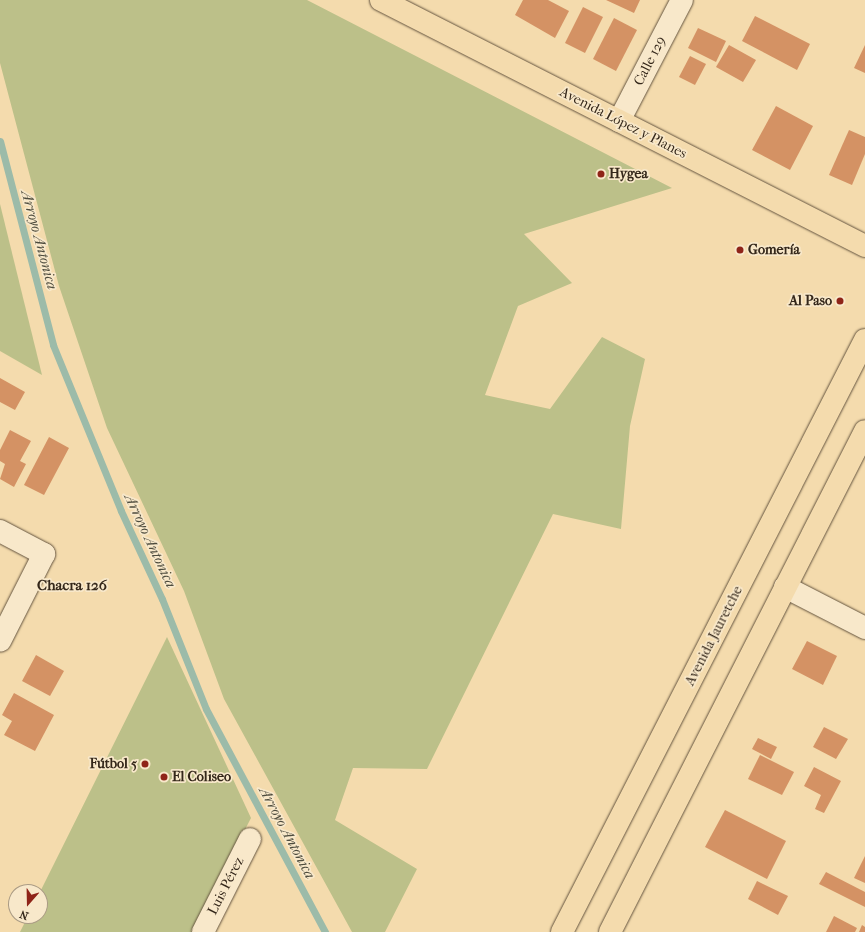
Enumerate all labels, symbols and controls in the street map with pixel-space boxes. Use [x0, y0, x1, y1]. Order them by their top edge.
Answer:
street label: Calle 129 [630, 34, 670, 88]
street label: Avenida López y Planes [557, 84, 689, 162]
place label: Hygea [609, 166, 648, 182]
marker: Hygea [596, 169, 606, 179]
water label: Arroyo Antonica [17, 189, 61, 291]
place label: Gomería [748, 242, 800, 258]
marker: Gomería [735, 245, 745, 255]
place label: Al Paso [789, 293, 832, 309]
marker: Al Paso [835, 296, 845, 306]
water label: Arroyo Antonica [120, 491, 180, 591]
district label: Chacra 126 [37, 577, 107, 595]
street label: Avenida Jauretche [682, 583, 746, 689]
place label: Fútbol 5 [89, 756, 137, 772]
marker: Fútbol 5 [140, 759, 150, 769]
place label: El Coliseo [172, 769, 231, 785]
marker: El Coliseo [159, 772, 169, 782]
water label: Arroyo Antonica [255, 784, 319, 882]
street label: Luis Pérez [204, 854, 248, 918]
north arrow [8, 884, 48, 924]
text: N [18, 907, 30, 922]

